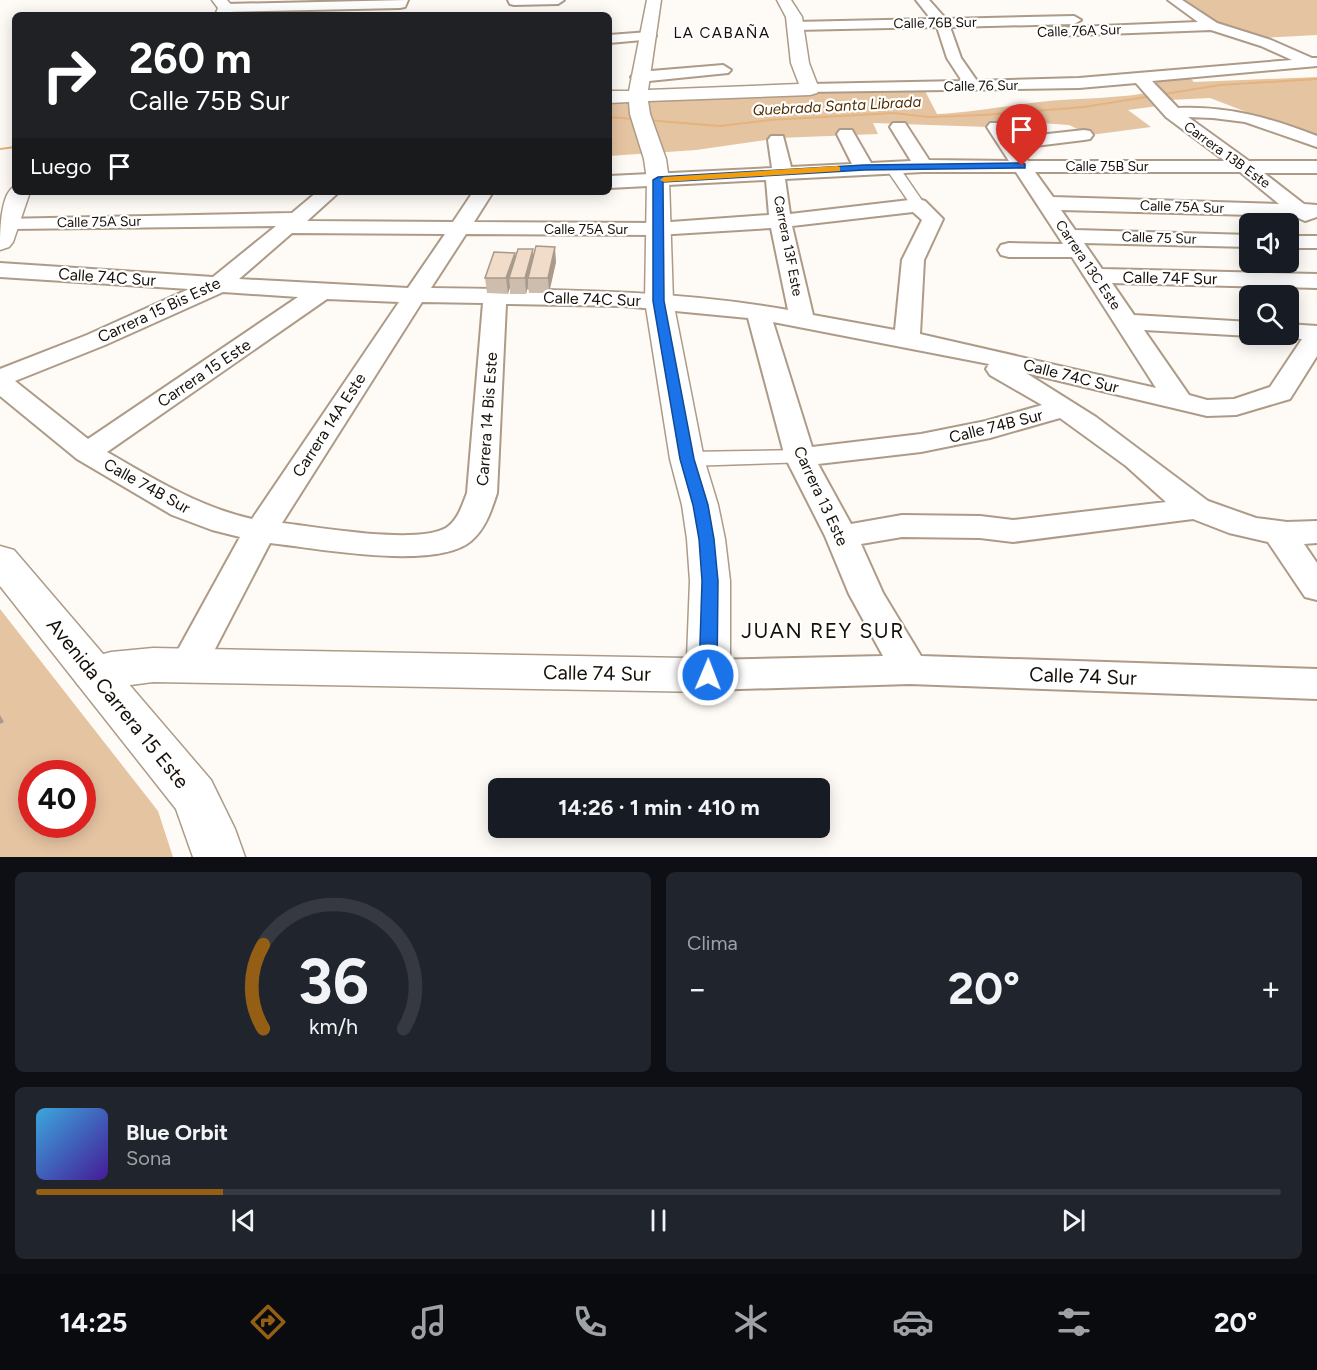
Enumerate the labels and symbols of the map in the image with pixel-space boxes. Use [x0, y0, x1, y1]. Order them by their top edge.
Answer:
street label: Calle 76B Sur [893, 14, 977, 32]
street label: Calle 76A Sur [1037, 21, 1122, 41]
district label: LA CABAÑA [673, 24, 771, 42]
street label: Calle 76 Sur [944, 77, 1019, 95]
water label: Quebrada Santa Librada [752, 93, 922, 119]
pin [996, 104, 1047, 166]
street label: Carrera 13B Este [1180, 118, 1274, 192]
street label: Calle 75B Sur [1065, 158, 1149, 175]
street label: Carrera 13F Este [770, 194, 806, 298]
street label: Calle 75A Sur [1140, 197, 1225, 217]
street label: Calle 75A Sur [57, 213, 141, 231]
street label: Carrera 13C Este [1052, 217, 1124, 313]
street label: Calle 75A Sur [544, 221, 628, 238]
street label: Calle 75 Sur [1121, 228, 1197, 248]
street label: Calle 74C Sur [58, 264, 157, 290]
street label: Calle 74F Sur [1122, 268, 1218, 288]
street label: Carrera 15 Bis Este [95, 273, 224, 347]
street label: Calle 74C Sur [543, 288, 642, 310]
street label: Carrera 15 Este [154, 335, 254, 411]
street label: Carrera 14 Bis Este [473, 351, 501, 486]
street label: Calle 74C Sur [1021, 355, 1121, 397]
street label: Carrera 14A Este [288, 369, 370, 480]
street label: Calle 74B Sur [947, 405, 1045, 447]
street label: Carrera 13 Este [790, 443, 852, 549]
street label: Calle 74B Sur [100, 454, 194, 518]
street label: Avenida Carrera 15 Este [42, 613, 194, 793]
district label: JUAN REY SUR [741, 618, 905, 643]
position arrow [676, 643, 740, 707]
street label: Calle 74 Sur [543, 660, 651, 686]
street label: Calle 74 Sur [1029, 662, 1137, 690]
speed limit sign: 40 [18, 760, 96, 838]

